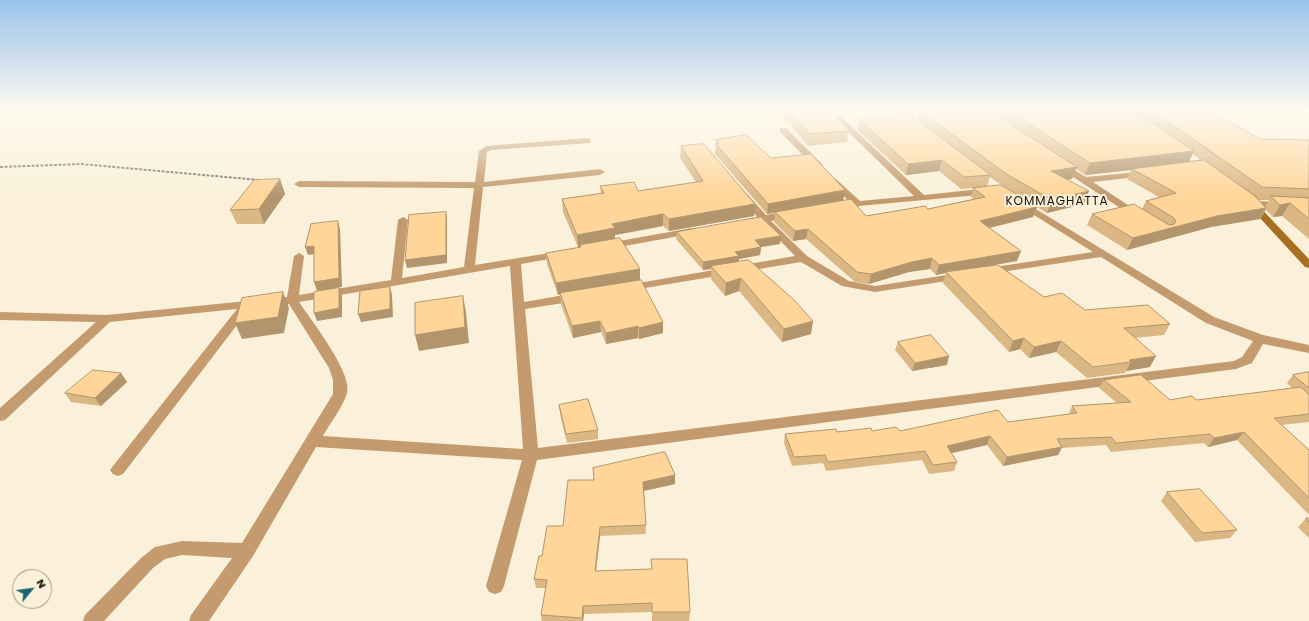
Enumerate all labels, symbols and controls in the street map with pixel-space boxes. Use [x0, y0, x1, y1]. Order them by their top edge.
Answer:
district label: KOMMAGHATTA [1005, 195, 1109, 209]
north arrow [12, 569, 52, 609]
text: N [33, 576, 51, 591]

